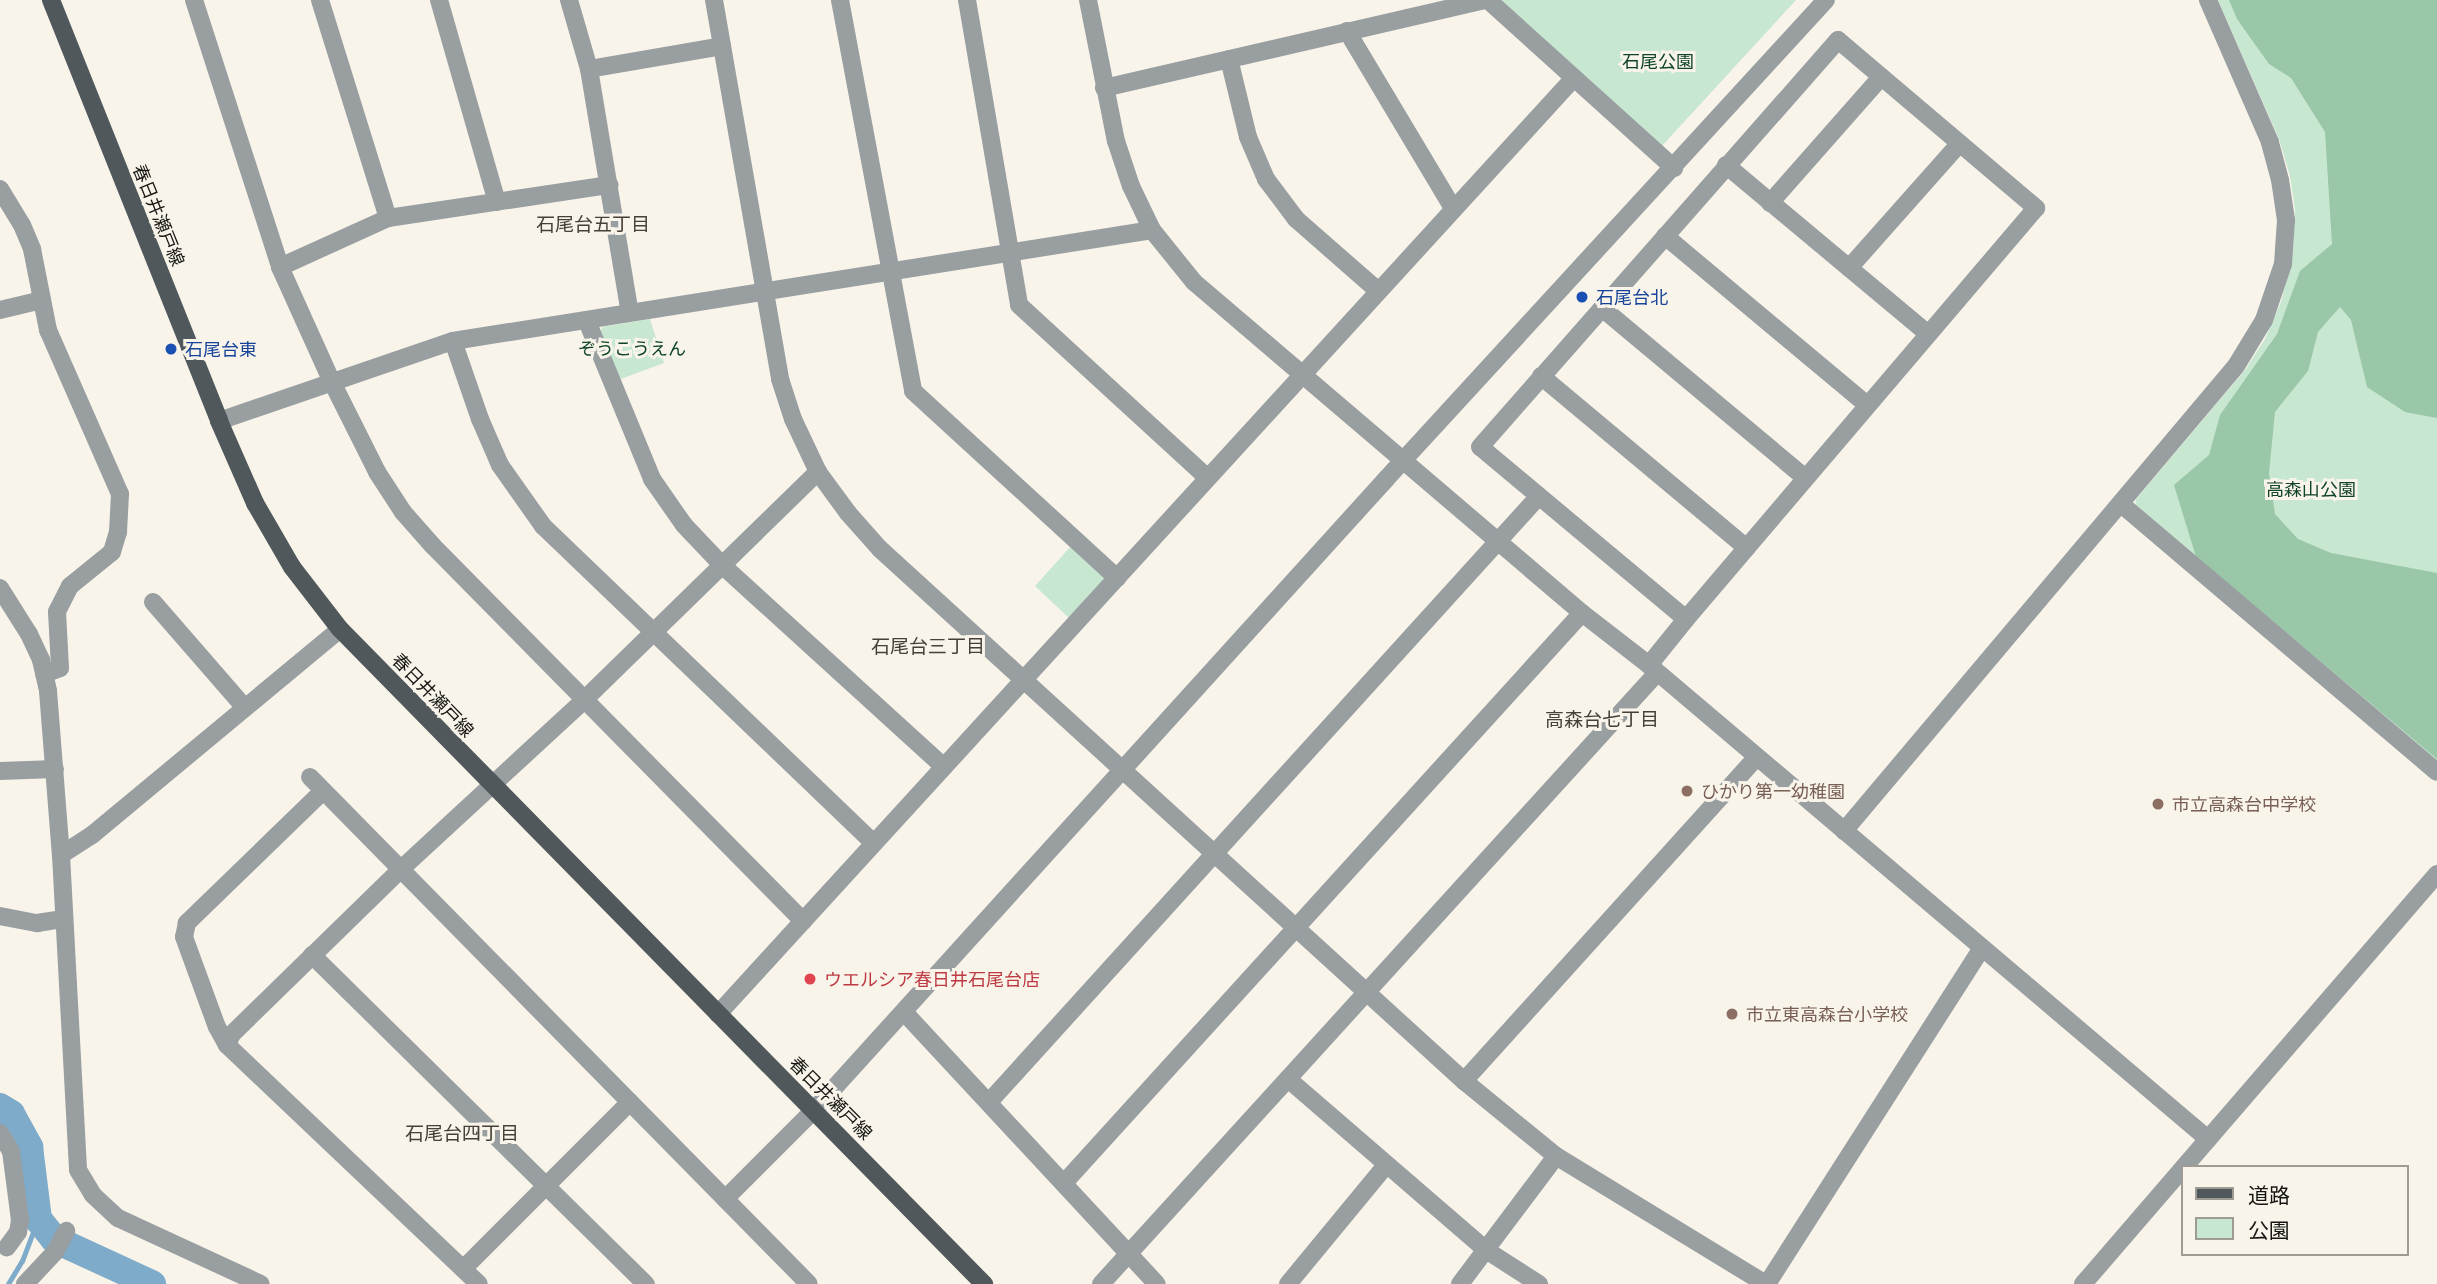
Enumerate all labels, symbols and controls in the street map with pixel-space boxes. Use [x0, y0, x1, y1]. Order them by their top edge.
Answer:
park label: 石尾公園 [1622, 50, 1694, 72]
street label: 春日井瀬戸線 [129, 161, 189, 269]
district label: 石尾台五丁目 [536, 214, 650, 236]
place label: 石尾台北 [1596, 286, 1668, 308]
marker: 石尾台北 [1574, 289, 1590, 305]
park label: ぞうこうえん [578, 337, 686, 359]
place label: 石尾台東 [185, 338, 257, 360]
marker: 石尾台東 [163, 341, 179, 357]
park label: 高森山公園 [2266, 478, 2356, 500]
district label: 石尾台三丁目 [871, 636, 985, 658]
street label: 春日井瀬戸線 [388, 649, 478, 741]
district label: 高森台七丁目 [1545, 709, 1659, 731]
place label: ひかり第一幼稚園 [1701, 780, 1845, 802]
marker: ひかり第一幼稚園 [1679, 783, 1695, 799]
place label: 市立高森台中学校 [2172, 793, 2316, 815]
marker: 市立高森台中学校 [2150, 796, 2166, 812]
place label: ウエルシア春日井石尾台店 [824, 968, 1040, 990]
marker: ウエルシア春日井石尾台店 [802, 971, 818, 987]
place label: 市立東高森台小学校 [1746, 1003, 1908, 1025]
marker: 市立東高森台小学校 [1724, 1006, 1740, 1022]
street label: 春日井瀬戸線 [785, 1052, 877, 1144]
district label: 石尾台四丁目 [405, 1123, 519, 1145]
legend [2182, 1165, 2409, 1256]
text: 道路 [2248, 1183, 2290, 1207]
text: 公園 [2248, 1218, 2290, 1242]

